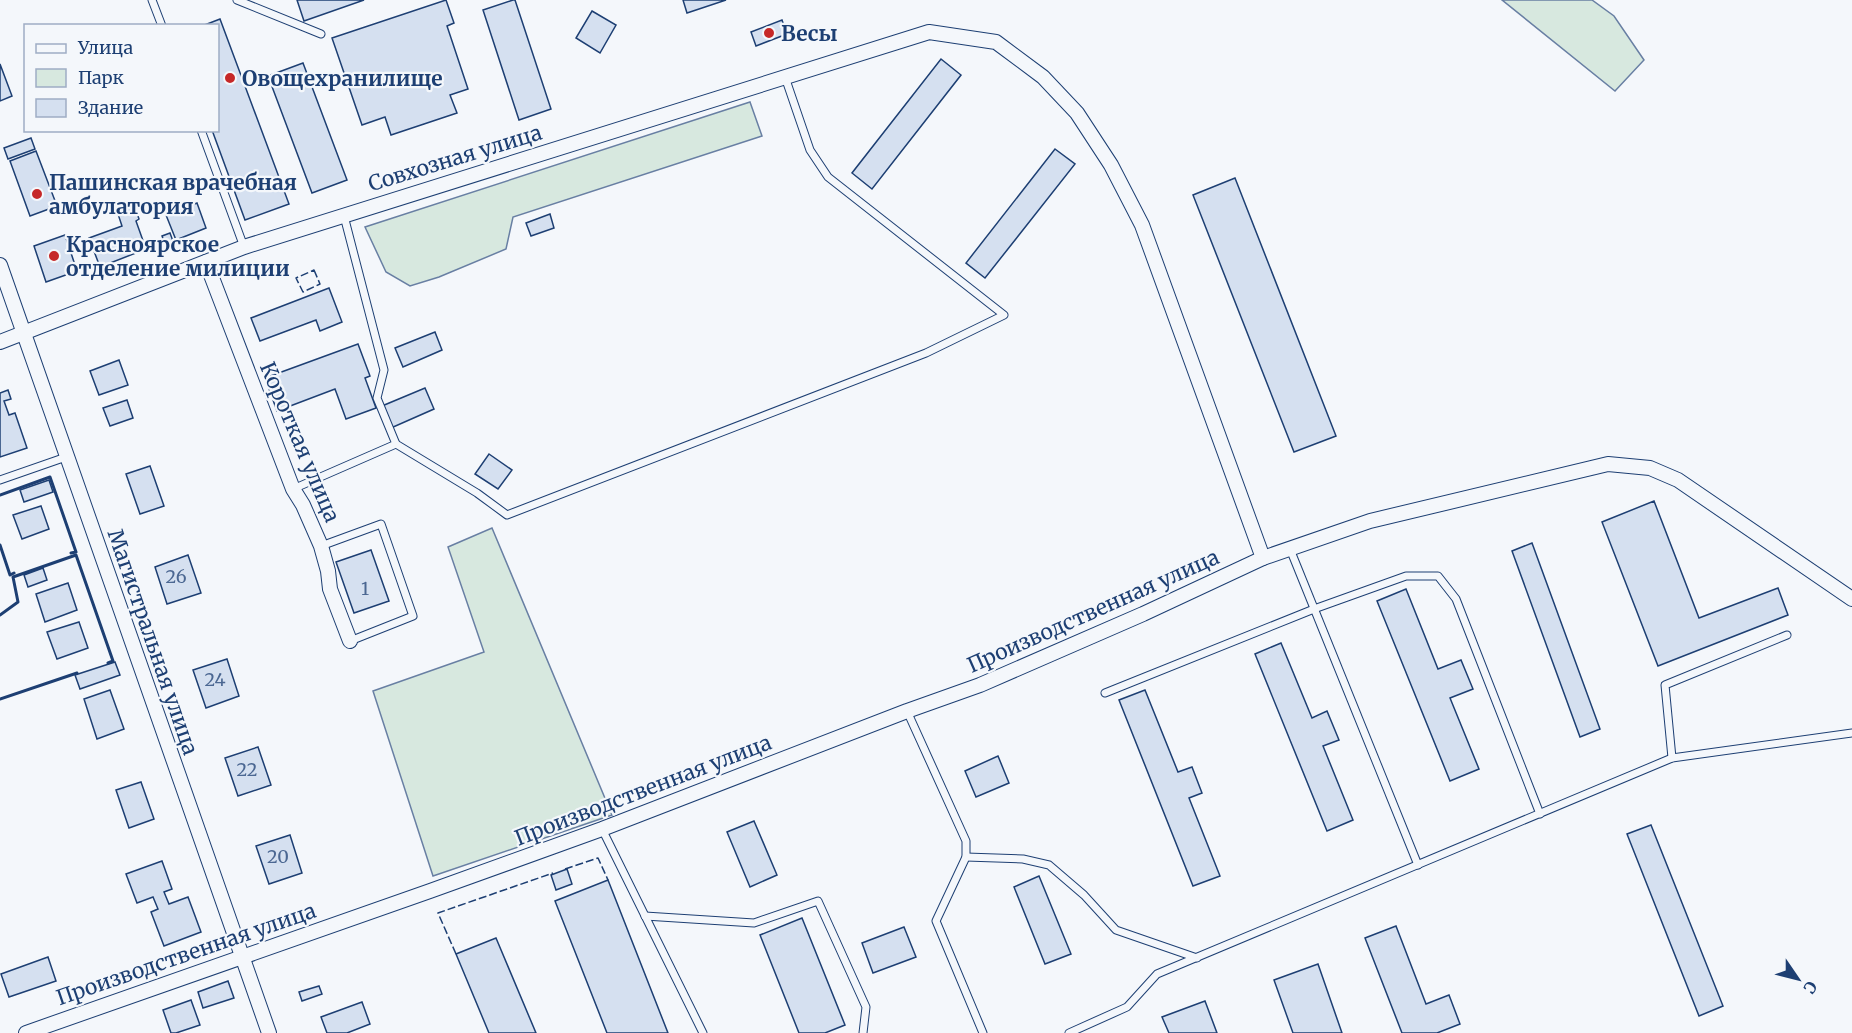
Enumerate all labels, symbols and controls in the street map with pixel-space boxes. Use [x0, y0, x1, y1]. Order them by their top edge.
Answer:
place label: Весы [781, 20, 838, 47]
legend [24, 24, 219, 132]
marker: Весы [762, 26, 776, 40]
text: Улица [77, 36, 133, 59]
place label: Овощехранилище [242, 65, 443, 92]
text: Парк [78, 66, 124, 89]
marker: Овощехранилище [223, 71, 237, 85]
text: Здание [78, 96, 143, 119]
street label: Совхозная улица [365, 119, 545, 197]
place label: Пашинская врачебная амбулатория [49, 169, 297, 220]
marker: Пашинская врачебная амбулатория [30, 187, 44, 201]
place label: Красноярское отделение милиции [66, 231, 290, 282]
marker: Красноярское отделение милиции [47, 249, 61, 263]
street label: Короткая улица [254, 358, 346, 526]
street label: Магистральная улица [102, 526, 204, 758]
street label: Производственная улица [963, 543, 1223, 679]
house number: 26 [165, 565, 187, 588]
house number: 1 [361, 577, 369, 600]
house number: 24 [204, 668, 226, 691]
street label: Производственная улица [511, 728, 775, 852]
house number: 22 [236, 758, 258, 781]
house number: 20 [267, 845, 289, 868]
street label: Производственная улица [53, 897, 319, 1011]
north arrow [1768, 949, 1828, 1009]
text: С [1799, 978, 1822, 998]

